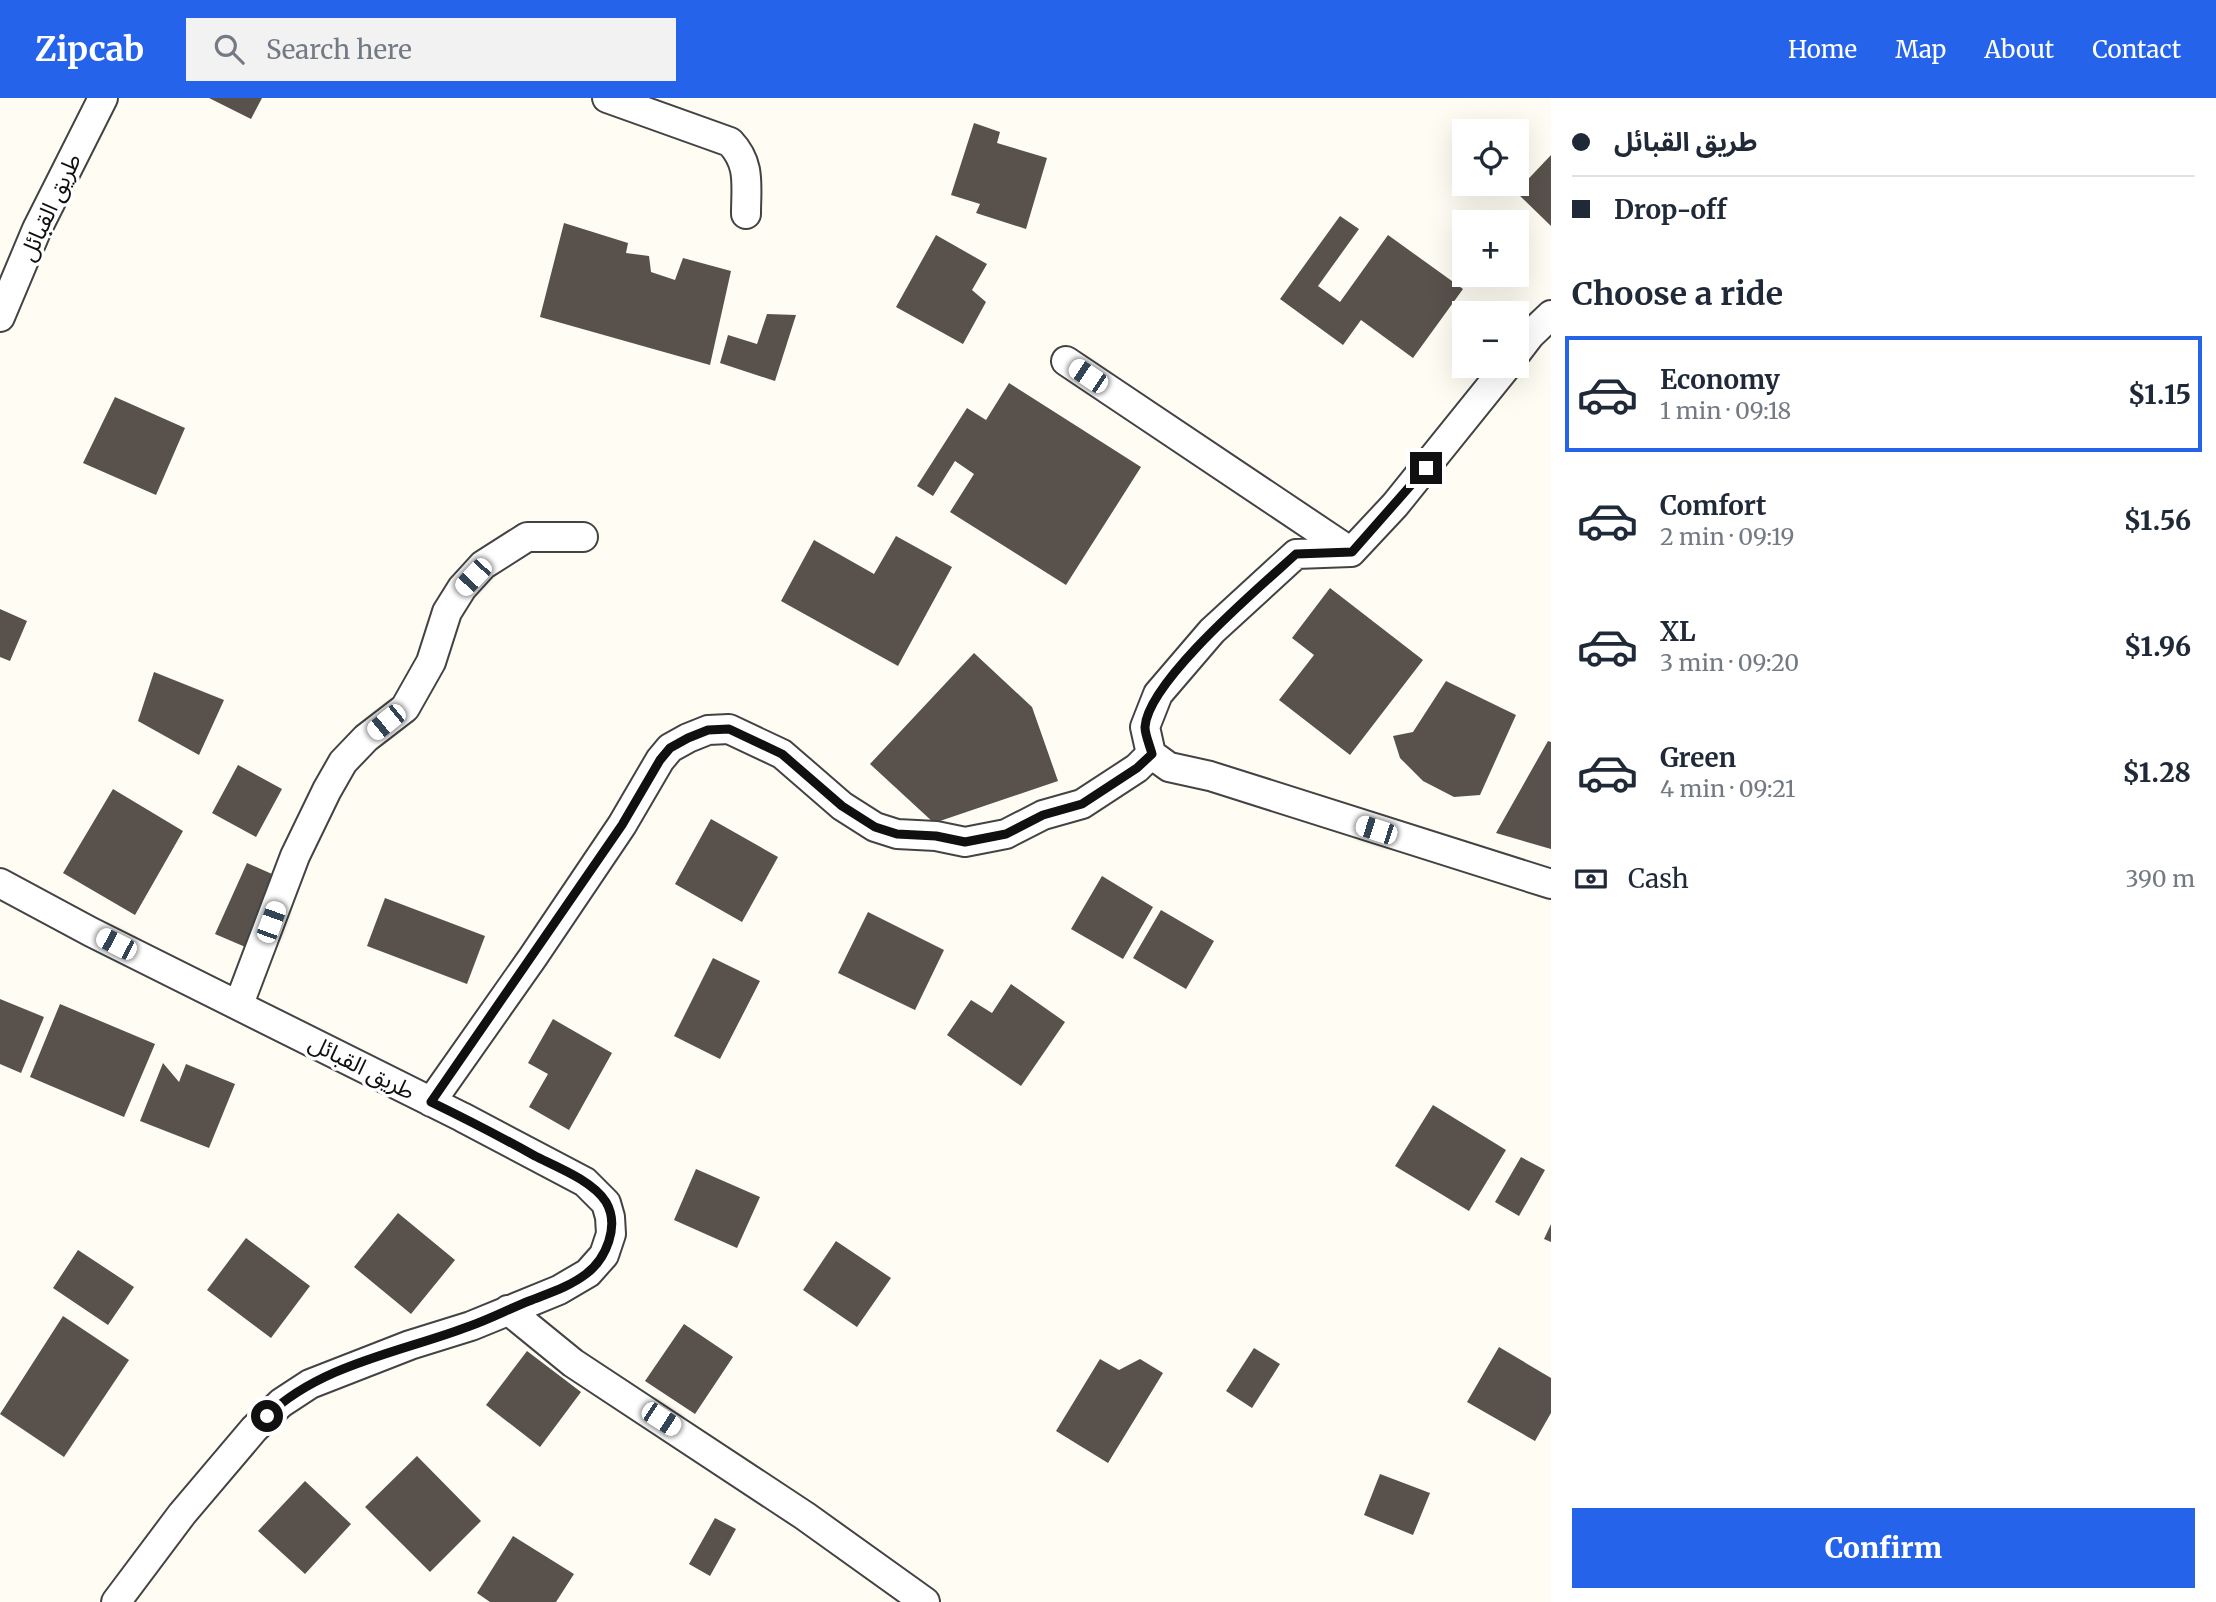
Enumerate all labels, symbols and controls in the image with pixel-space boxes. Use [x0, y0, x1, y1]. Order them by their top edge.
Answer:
search box [186, 18, 676, 81]
text: Zipcab [35, 29, 144, 70]
icon: search [210, 30, 248, 68]
text: Search here [266, 33, 412, 66]
text: Home [1788, 34, 1857, 65]
text: Map [1895, 34, 1946, 65]
text: About [1984, 34, 2054, 65]
text: Contact [2092, 34, 2181, 65]
map controls [1452, 119, 1529, 378]
button: locate [1452, 119, 1529, 196]
text: طريق القبائل [1614, 125, 1757, 158]
street label: طريق القبائل [12, 148, 87, 265]
text: Drop-off [1614, 193, 1727, 226]
button: + [1452, 210, 1529, 287]
text: Choose a ride [1572, 274, 1783, 314]
button: − [1452, 301, 1529, 378]
car [1065, 356, 1112, 396]
icon: car [1576, 363, 1639, 426]
text: Economy [1660, 363, 1780, 396]
text: $1.15 [2128, 378, 2191, 411]
text: 1 min · 09:18 [1660, 396, 1791, 425]
route end [1410, 452, 1442, 484]
icon: car [1576, 489, 1639, 552]
text: Comfort [1660, 489, 1766, 522]
text: $1.56 [2124, 504, 2191, 537]
text: 2 min · 09:19 [1660, 522, 1794, 551]
car [451, 554, 496, 600]
icon: car [1576, 615, 1639, 678]
text: XL [1660, 615, 1696, 648]
text: $1.96 [2124, 630, 2191, 663]
text: 3 min · 09:20 [1660, 648, 1799, 677]
car [364, 701, 409, 743]
icon: car [1576, 741, 1639, 804]
text: Green [1660, 741, 1736, 774]
text: $1.28 [2122, 756, 2191, 789]
text: 4 min · 09:21 [1660, 774, 1795, 803]
car [1353, 814, 1400, 846]
icon: cash [1572, 860, 1610, 898]
text: Cash [1628, 862, 1689, 895]
text: 390 m [2125, 864, 2195, 893]
car [254, 899, 289, 945]
car [93, 925, 140, 963]
street label: طريق القبائل [304, 1027, 420, 1106]
car [638, 1399, 685, 1439]
route start [251, 1400, 283, 1432]
button: Confirm [1572, 1508, 2195, 1588]

